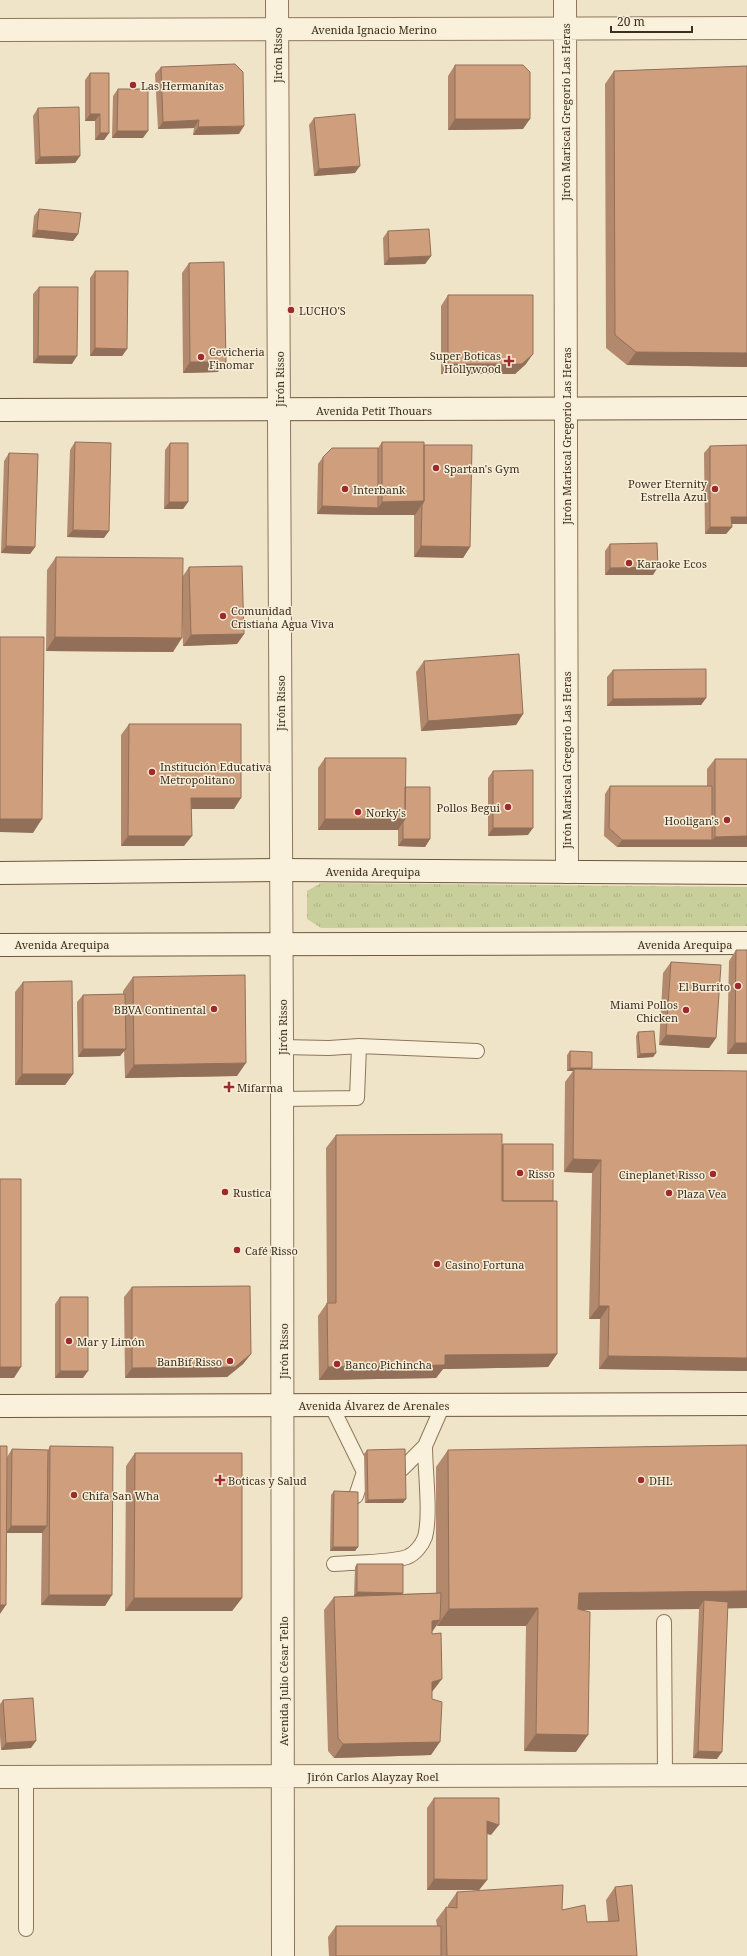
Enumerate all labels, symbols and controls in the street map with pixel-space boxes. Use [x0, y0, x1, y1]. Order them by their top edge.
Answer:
scale bar [611, 8, 692, 34]
text: 20 m [617, 13, 645, 30]
street label: Avenida Ignacio Merino [311, 22, 437, 37]
street label: Jirón Mariscal Gregorio Las Heras [558, 23, 573, 202]
street label: Jirón Risso [270, 27, 285, 84]
place label: Las Hermanitas [141, 78, 224, 93]
marker: Las Hermanitas [128, 80, 138, 90]
place label: LUCHO'S [299, 303, 346, 318]
marker: LUCHO'S [286, 305, 296, 315]
place label: Cevicheria Finomar [209, 344, 265, 372]
street label: Jirón Mariscal Gregorio Las Heras [559, 347, 574, 526]
place label: Super Boticas Hollywood [430, 348, 501, 376]
street label: Jirón Risso [272, 351, 287, 408]
marker: Cevicheria Finomar [196, 352, 206, 362]
marker: Super Boticas Hollywood [504, 356, 514, 366]
street label: Avenida Petit Thouars [316, 403, 432, 418]
place label: Spartan's Gym [444, 461, 520, 476]
marker: Spartan's Gym [431, 463, 441, 473]
place label: Power Eternity Estrella Azul [628, 476, 708, 504]
place label: Interbank [353, 482, 406, 497]
marker: Interbank [340, 484, 350, 494]
marker: Power Eternity Estrella Azul [710, 484, 720, 494]
place label: Karaoke Ecos [637, 556, 707, 571]
marker: Karaoke Ecos [624, 558, 634, 568]
place label: Comunidad Cristiana Agua Viva [231, 603, 334, 631]
marker: Comunidad Cristiana Agua Viva [218, 611, 228, 621]
street label: Jirón Mariscal Gregorio Las Heras [559, 671, 574, 850]
street label: Jirón Risso [273, 675, 288, 732]
place label: Institución Educativa Metropolitano [160, 759, 272, 787]
marker: Institución Educativa Metropolitano [147, 767, 157, 777]
place label: Pollos Begui [437, 800, 500, 815]
marker: Pollos Begui [503, 802, 513, 812]
place label: Norky's [366, 805, 406, 820]
marker: Norky's [353, 807, 363, 817]
place label: Hooligan's [665, 813, 719, 828]
marker: Hooligan's [722, 815, 732, 825]
street label: Avenida Arequipa [326, 864, 420, 879]
street label: Avenida Arequipa [15, 937, 109, 952]
street label: Avenida Arequipa [638, 937, 732, 952]
place label: El Burrito [679, 979, 730, 994]
marker: El Burrito [733, 981, 743, 991]
place label: Miami Pollos Chicken [610, 997, 678, 1025]
street label: Jirón Risso [275, 999, 290, 1056]
place label: BBVA Continental [114, 1002, 207, 1017]
marker: BBVA Continental [209, 1004, 219, 1014]
marker: Miami Pollos Chicken [681, 1005, 691, 1015]
place label: Mifarma [237, 1080, 283, 1095]
marker: Mifarma [224, 1082, 234, 1092]
place label: Risso [528, 1166, 555, 1181]
place label: Cineplanet Risso [619, 1167, 705, 1182]
marker: Risso [515, 1168, 525, 1178]
marker: Cineplanet Risso [708, 1169, 718, 1179]
place label: Rustica [233, 1185, 271, 1200]
place label: Plaza Vea [677, 1186, 727, 1201]
marker: Rustica [220, 1187, 230, 1197]
marker: Plaza Vea [664, 1188, 674, 1198]
place label: Café Risso [245, 1243, 298, 1258]
marker: Café Risso [232, 1245, 242, 1255]
place label: Casino Fortuna [445, 1257, 524, 1272]
marker: Casino Fortuna [432, 1259, 442, 1269]
street label: Jirón Risso [276, 1323, 291, 1380]
place label: Mar y Limón [77, 1334, 145, 1349]
marker: Mar y Limón [64, 1336, 74, 1346]
place label: BanBif Risso [157, 1354, 222, 1369]
marker: BanBif Risso [225, 1356, 235, 1366]
place label: Banco Pichincha [345, 1357, 432, 1372]
marker: Banco Pichincha [332, 1359, 342, 1369]
street label: Avenida Álvarez de Arenales [299, 1398, 449, 1413]
place label: Boticas y Salud [228, 1473, 307, 1488]
place label: DHL [649, 1473, 673, 1488]
marker: Boticas y Salud [215, 1475, 225, 1485]
marker: DHL [636, 1475, 646, 1485]
place label: Chifa San Wha [82, 1488, 159, 1503]
marker: Chifa San Wha [69, 1490, 79, 1500]
street label: Avenida Julio César Tello [276, 1616, 291, 1746]
street label: Jirón Carlos Alayzay Roel [306, 1769, 439, 1784]

